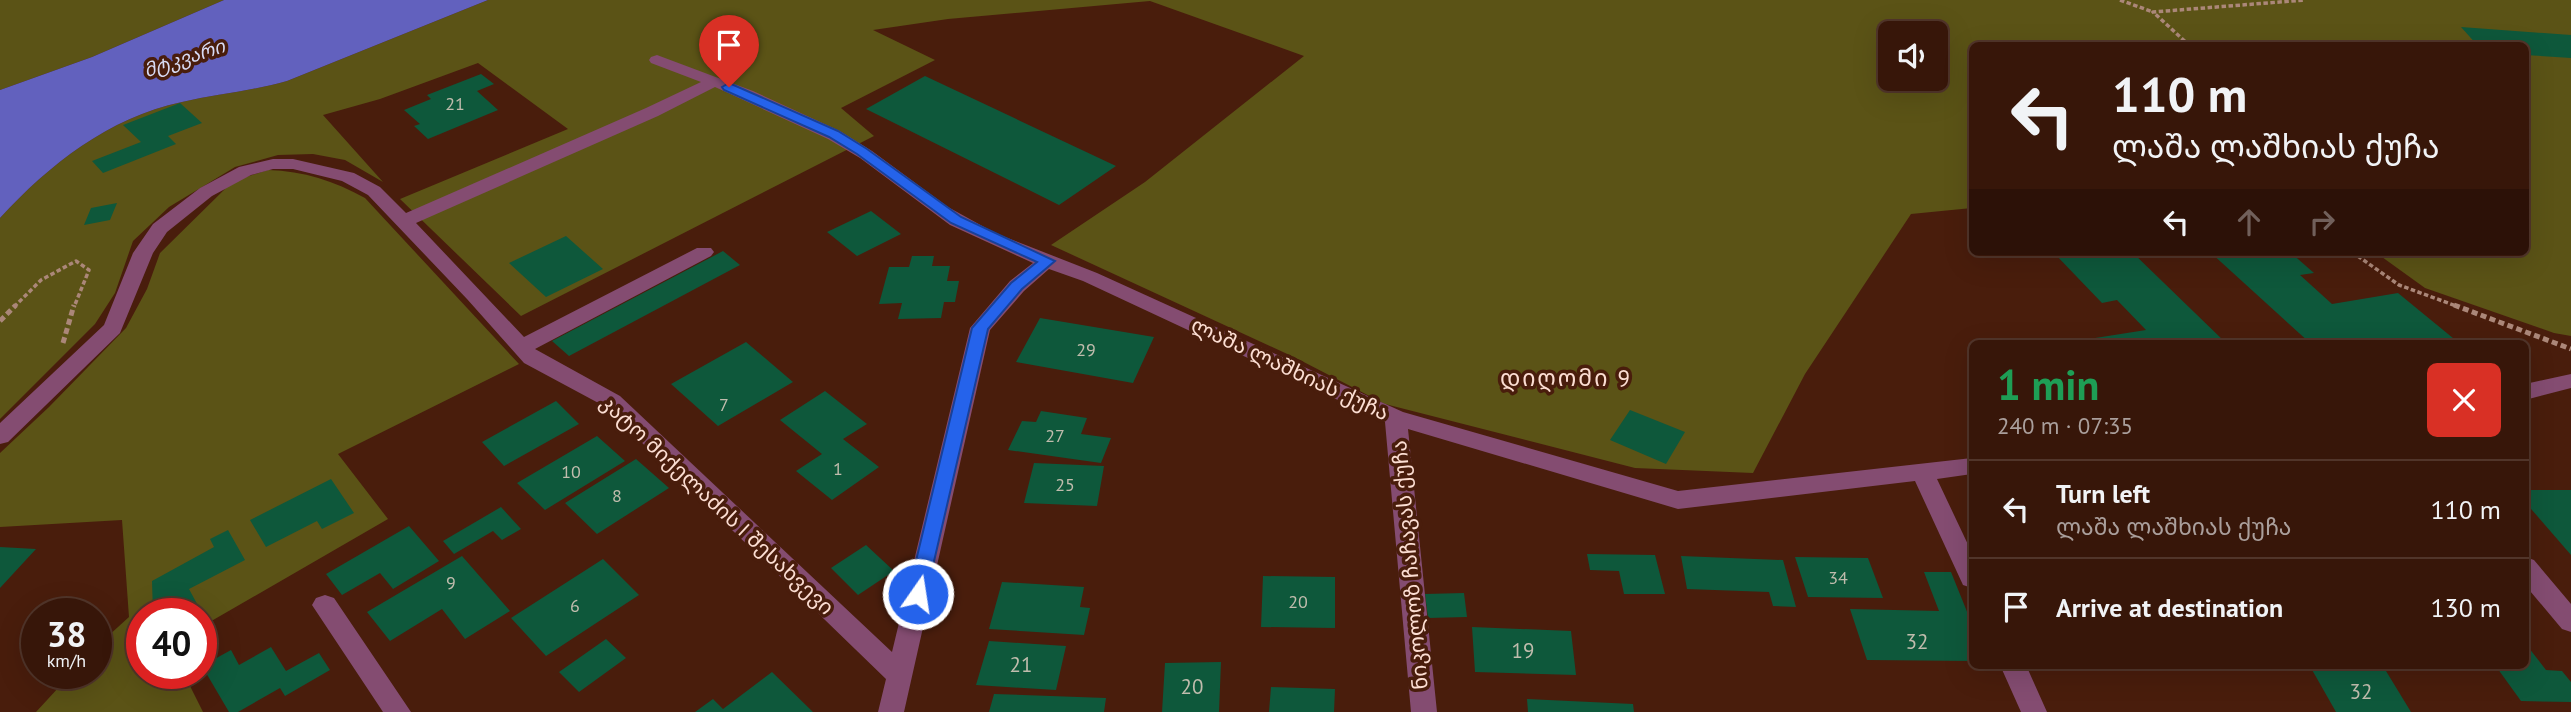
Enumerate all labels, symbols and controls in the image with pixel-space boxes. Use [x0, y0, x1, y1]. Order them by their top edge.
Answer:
pin [699, 15, 759, 87]
map controls [1878, 21, 1948, 91]
button: sound [1878, 21, 1948, 91]
icon: arrive [710, 26, 748, 64]
water label: მტკვარი [140, 33, 229, 82]
text: 110 m [2112, 62, 2247, 126]
icon: left [1997, 70, 2088, 161]
house number: 21 [445, 92, 465, 115]
text: ლაშა ლაშხიას ქუჩა [2112, 125, 2440, 167]
icon: left [2157, 203, 2195, 241]
icon: ahead [2230, 203, 2268, 241]
icon: right [2303, 203, 2341, 241]
street label: ლაშა ლაშხიას ქუჩა [1187, 311, 1393, 426]
house number: 29 [1076, 338, 1096, 361]
text: 1 min [1997, 357, 2099, 412]
district label: დიღომი 9 [1500, 363, 1632, 392]
button: close [2427, 363, 2501, 437]
street label: კატო მიქელაძის I შესახვევი [595, 389, 840, 620]
house number: 7 [719, 393, 729, 416]
text: 240 m · 07:35 [1997, 411, 2133, 440]
house number: 27 [1045, 424, 1065, 447]
street label: ნიკოლოზ ჩაჩავას ქუჩა [1385, 439, 1434, 691]
house number: 1 [833, 457, 843, 480]
house number: 10 [561, 460, 581, 483]
house number: 25 [1055, 473, 1075, 496]
text: Turn left [2056, 477, 2150, 510]
house number: 8 [612, 484, 622, 507]
icon: left [1997, 490, 2035, 528]
text: 110 m [2430, 493, 2501, 526]
text: ლაშა ლაშხიას ქუჩა [2056, 512, 2291, 541]
position arrow [881, 557, 955, 631]
house number: 34 [1828, 566, 1848, 589]
house number: 9 [446, 571, 456, 594]
icon: arrive [1997, 588, 2035, 626]
house number: 20 [1288, 590, 1308, 613]
text: Arrive at destination [2056, 591, 2283, 624]
text: 130 m [2430, 591, 2501, 624]
house number: 6 [570, 594, 580, 617]
speed limit sign: 40 [126, 598, 217, 689]
text: 38 [47, 611, 86, 657]
house number: 32 [1906, 628, 1928, 655]
house number: 19 [1512, 637, 1534, 664]
text: km/h [47, 649, 86, 672]
house number: 21 [1010, 651, 1032, 678]
house number: 20 [1181, 673, 1203, 700]
house number: 32 [2350, 678, 2372, 705]

